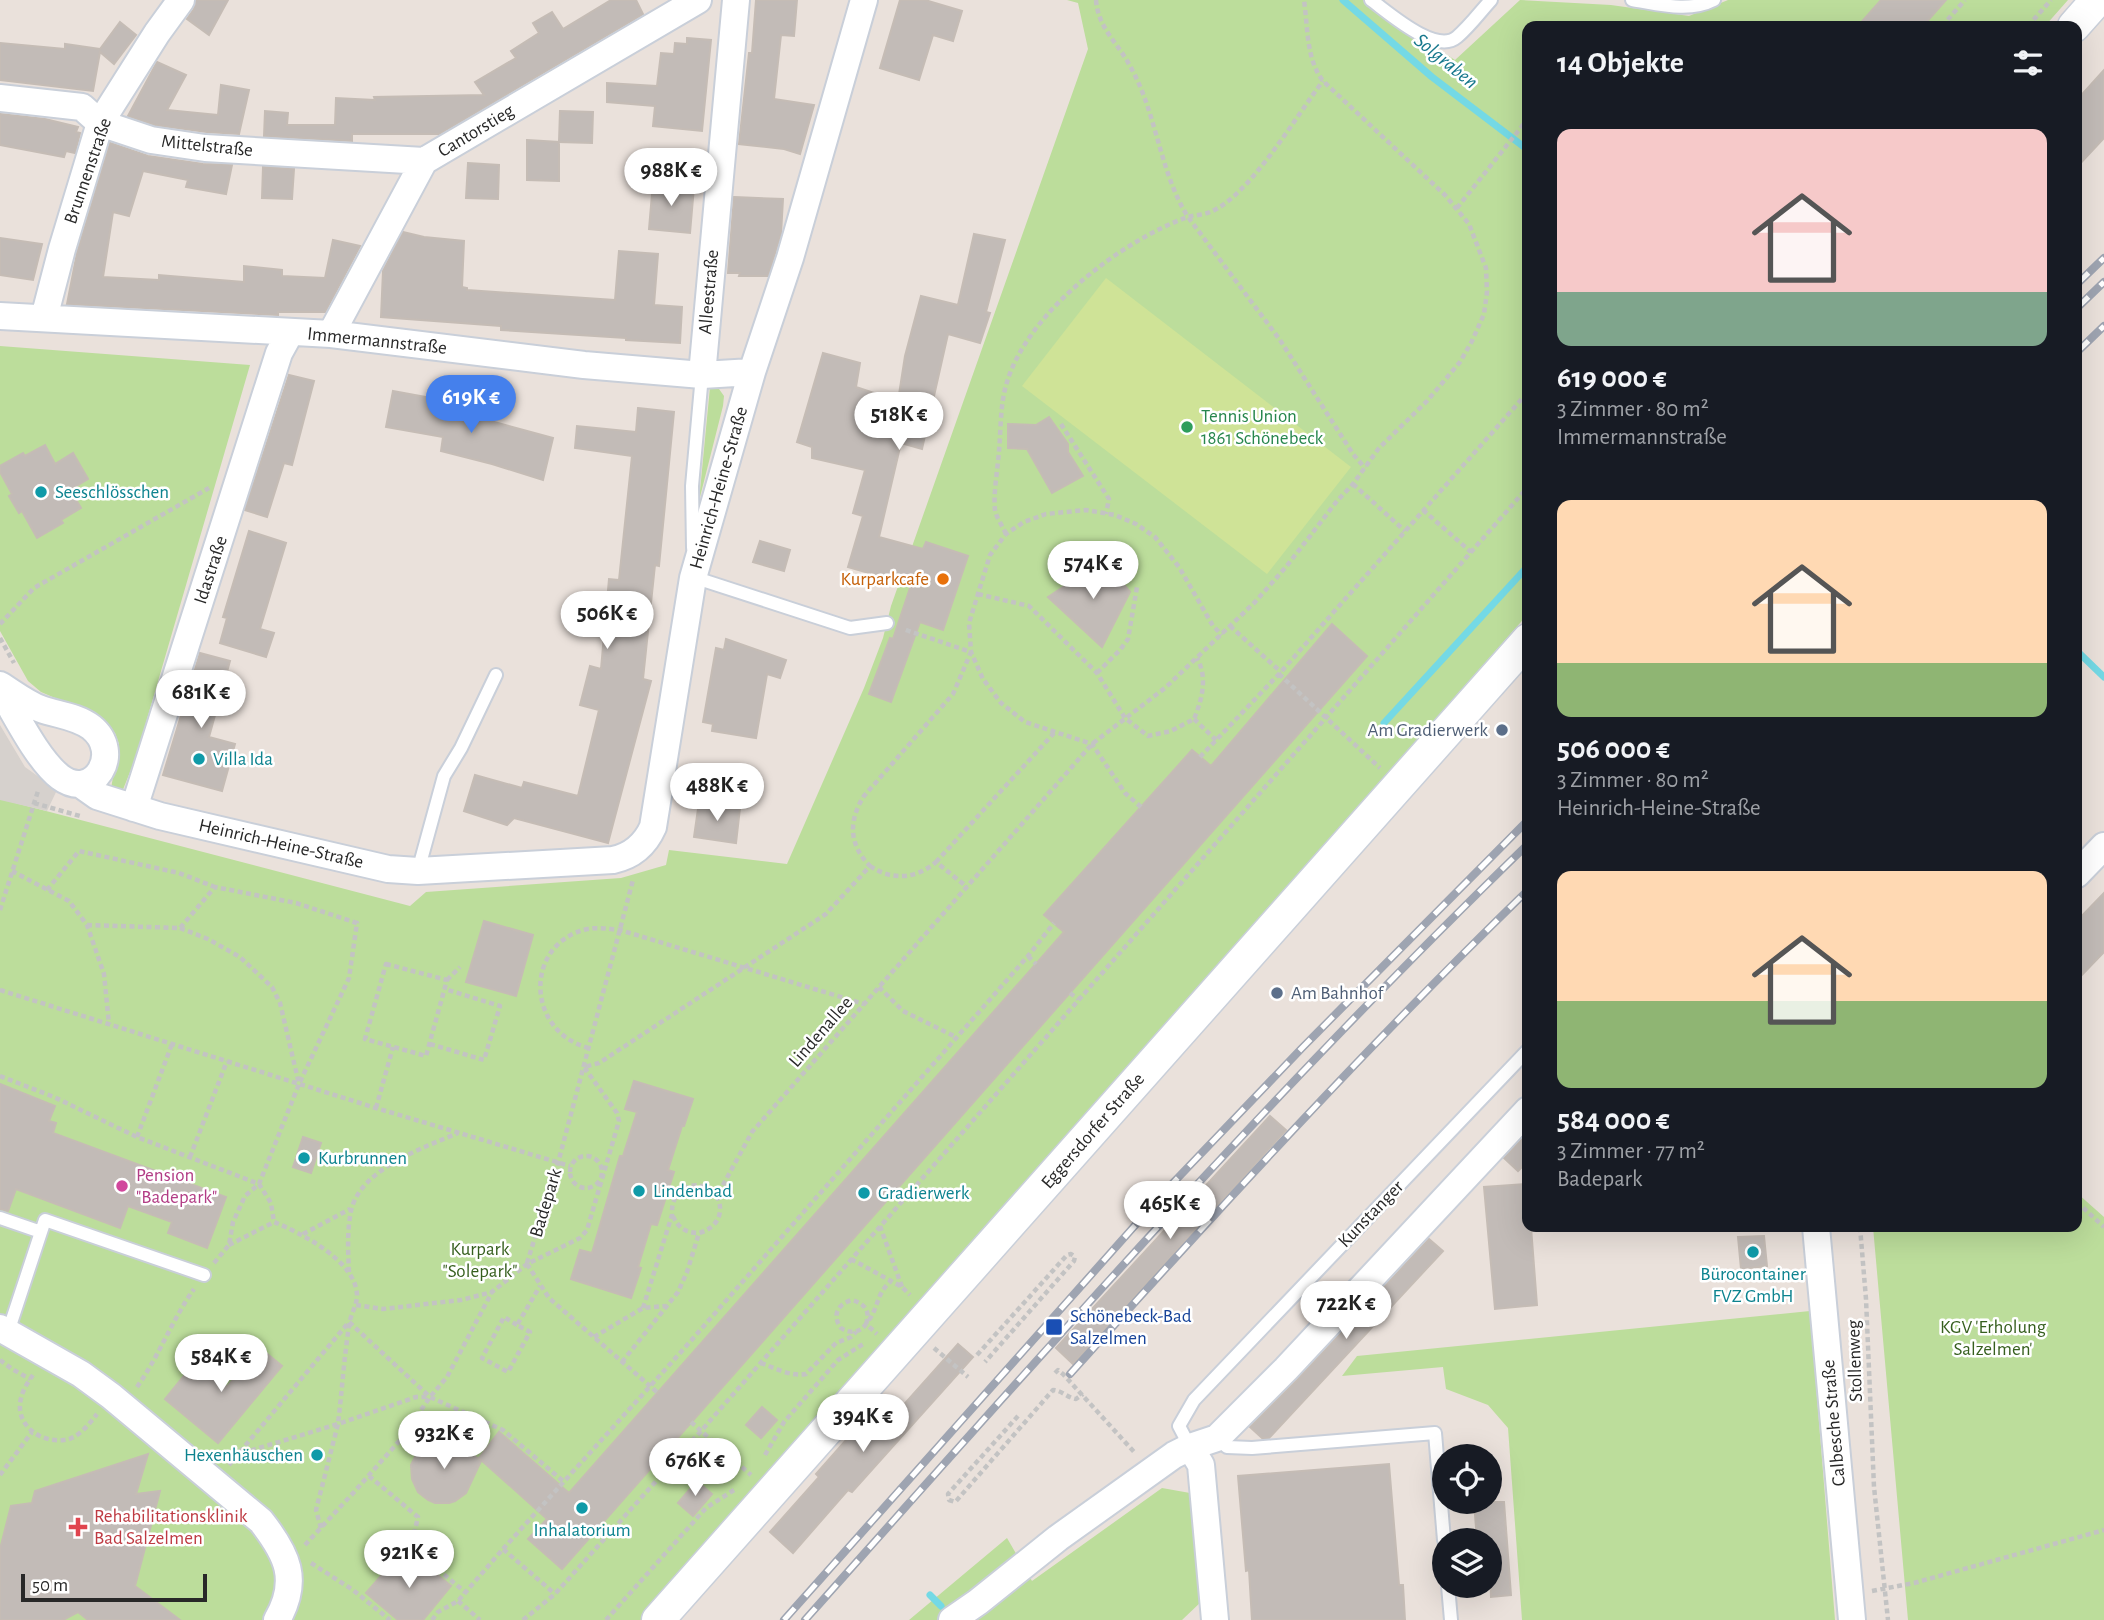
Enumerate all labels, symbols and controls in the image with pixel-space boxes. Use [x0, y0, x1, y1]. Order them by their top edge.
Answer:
water label: Solgraben [1410, 29, 1482, 93]
icon: filters [2009, 44, 2047, 82]
text: 14 Objekte [1557, 48, 1684, 78]
street label: Cantorstieg [435, 101, 518, 161]
street label: Brunnenstraße [61, 116, 115, 226]
street label: Mittelstraße [160, 132, 254, 160]
pin: 988K € [614, 148, 728, 208]
text: 988K € [640, 159, 702, 182]
icon: home [1739, 175, 1865, 301]
street label: Alleestraße [696, 249, 722, 335]
street label: Immermannstraße [306, 324, 448, 358]
text: 619 000 € [1557, 363, 1667, 393]
pin: 619K € [414, 376, 528, 435]
text: 619K € [442, 386, 500, 409]
pin: 518K € [842, 392, 956, 452]
text: 3 Zimmer · 80 m² [1557, 398, 1709, 421]
text: 518K € [870, 403, 928, 426]
street label: Heinrich-Heine-Straße [687, 405, 751, 571]
place label: Tennis Union 1861 Schönebeck [1201, 407, 1323, 448]
marker: Tennis Union 1861 Schönebeck [1179, 419, 1195, 435]
text: Immermannstraße [1557, 426, 1727, 449]
place label: Seeschlösschen [55, 483, 169, 502]
marker: Seeschlösschen [33, 484, 49, 500]
street label: Idastraße [191, 534, 231, 606]
pin: 574K € [1036, 542, 1150, 601]
icon: home [1739, 546, 1865, 672]
text: 574K € [1063, 552, 1123, 575]
place label: Kurparkcafe [841, 570, 929, 589]
marker: Kurparkcafe [935, 571, 951, 587]
pin: 506K € [550, 592, 664, 651]
text: 506K € [577, 602, 637, 625]
pin: 681K € [144, 670, 258, 730]
text: 681K € [172, 681, 230, 704]
place label: Am Gradierwerk [1367, 721, 1488, 740]
marker: Am Gradierwerk [1494, 722, 1510, 738]
text: 506 000 € [1557, 734, 1670, 764]
place label: Villa Ida [213, 750, 273, 769]
marker: Villa Ida [191, 751, 207, 767]
pin: 488K € [660, 764, 774, 823]
text: 3 Zimmer · 80 m² [1557, 769, 1709, 792]
text: 488K € [686, 774, 748, 797]
text: Heinrich-Heine-Straße [1557, 797, 1761, 820]
street label: Heinrich-Heine-Straße [197, 816, 365, 872]
icon: home [1739, 917, 1865, 1043]
place label: Am Bahnhof [1291, 984, 1384, 1003]
marker: Am Bahnhof [1269, 985, 1285, 1001]
street label: Lindenallee [785, 993, 857, 1071]
street label: Eggersdorfer Straße [1038, 1070, 1148, 1192]
text: 584 000 € [1557, 1105, 1670, 1135]
text: 3 Zimmer · 77 m² [1557, 1140, 1705, 1163]
place label: Kurbrunnen [318, 1149, 407, 1168]
marker: Kurbrunnen [296, 1150, 312, 1166]
place label: Pension "Badepark" [136, 1166, 217, 1207]
street label: Badepark [527, 1166, 566, 1240]
text: Badepark [1557, 1168, 1643, 1191]
street label: Kunstanger [1335, 1177, 1407, 1251]
marker: Pension "Badepark" [114, 1178, 130, 1194]
place label: Lindenbad [653, 1182, 732, 1201]
pin: 465K € [1113, 1182, 1227, 1241]
marker: Lindenbad [631, 1183, 647, 1199]
place label: Gradierwerk [878, 1184, 970, 1203]
marker: Gradierwerk [856, 1185, 872, 1201]
text: 465K € [1140, 1192, 1200, 1215]
park label: Kurpark "Solepark" [442, 1240, 518, 1281]
marker: Bürocontainer FVZ GmbH [1745, 1244, 1761, 1260]
place label: Bürocontainer FVZ GmbH [1700, 1265, 1806, 1306]
pin: 722K € [1289, 1282, 1403, 1341]
text: 722K € [1316, 1292, 1376, 1315]
place label: Schönebeck-Bad Salzelmen [1070, 1307, 1192, 1348]
marker: Schönebeck-Bad Salzelmen [1044, 1317, 1064, 1337]
park label: KGV 'Erholung Salzelmen' [1940, 1318, 2047, 1359]
street label: Stollenweg [1844, 1319, 1866, 1402]
pin: 584K € [164, 1334, 278, 1394]
text: 584K € [191, 1345, 251, 1368]
street label: Calbesche Straße [1819, 1359, 1849, 1487]
pin: 394K € [806, 1394, 920, 1454]
text: 394K € [833, 1405, 893, 1428]
pin: 932K € [387, 1412, 501, 1471]
text: 932K € [414, 1422, 474, 1445]
pin: 676K € [638, 1438, 752, 1498]
map controls [1432, 1444, 1502, 1598]
button: locate [1432, 1444, 1502, 1514]
place label: Hexenhäuschen [184, 1446, 303, 1465]
marker: Hexenhäuschen [309, 1447, 325, 1463]
text: 676K € [665, 1449, 725, 1472]
marker: Inhalatorium [574, 1500, 590, 1516]
place label: Rehabilitationsklinik Bad Salzelmen [94, 1507, 248, 1548]
marker: Rehabilitationsklinik Bad Salzelmen [68, 1517, 88, 1537]
place label: Inhalatorium [533, 1521, 631, 1540]
button: layers [1432, 1528, 1502, 1598]
pin: 921K € [352, 1530, 466, 1590]
text: 921K € [380, 1541, 438, 1564]
scale bar [21, 1571, 206, 1603]
text: 50 m [32, 1576, 68, 1595]

